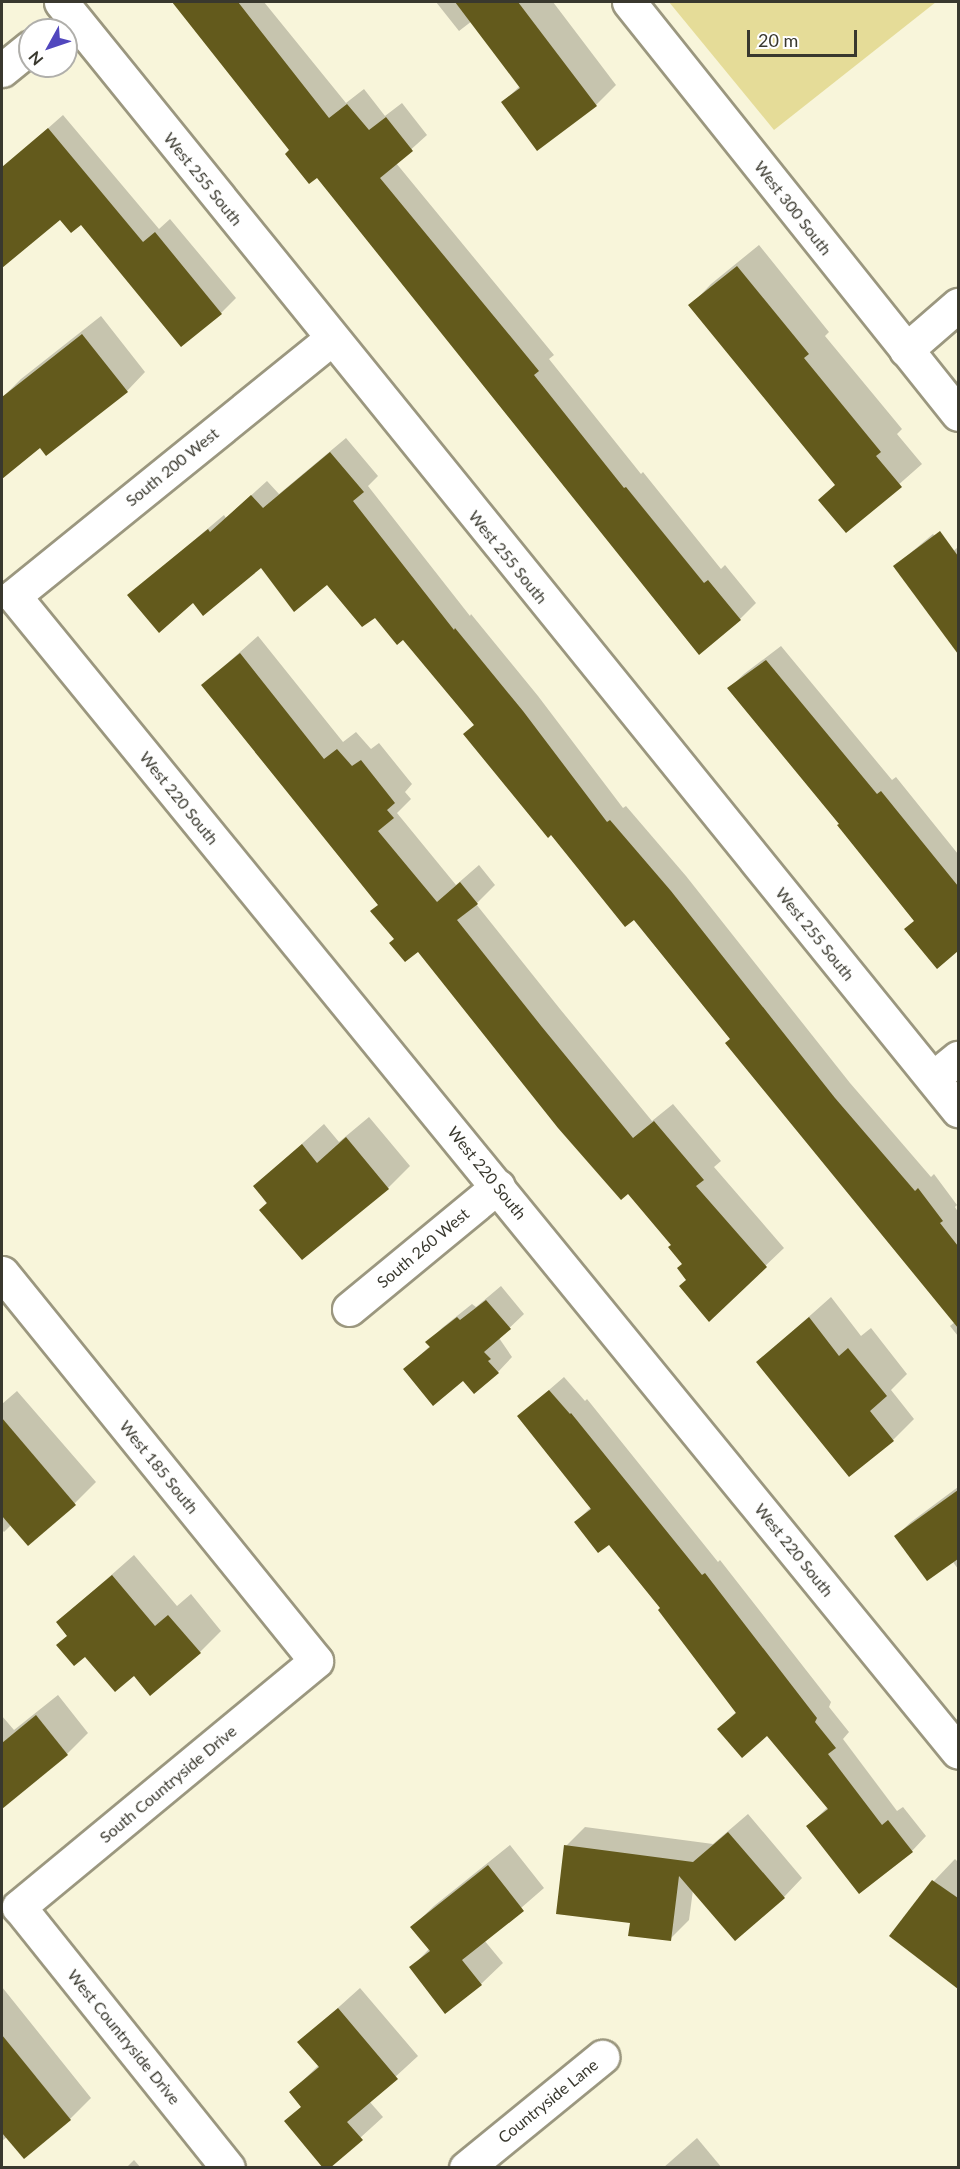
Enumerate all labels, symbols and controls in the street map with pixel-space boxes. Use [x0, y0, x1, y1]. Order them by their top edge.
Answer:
north arrow [18, 18, 78, 78]
scale bar [750, 18, 860, 56]
text: 20 m [758, 29, 798, 51]
text: N [24, 48, 47, 69]
street label: West 255 South [160, 129, 246, 229]
street label: West 300 South [750, 157, 836, 259]
street label: South 200 West [122, 424, 222, 510]
street label: West 255 South [465, 507, 551, 607]
street label: West 220 South [136, 748, 222, 848]
street label: West 255 South [772, 884, 858, 984]
street label: West 220 South [444, 1123, 530, 1223]
street label: South 260 West [373, 1204, 473, 1292]
street label: West 185 South [116, 1417, 202, 1517]
street label: West 220 South [751, 1500, 837, 1600]
street label: South Countryside Drive [96, 1721, 240, 1847]
street label: West Countryside Drive [64, 1966, 184, 2108]
street label: Countryside Lane [494, 2055, 602, 2147]

